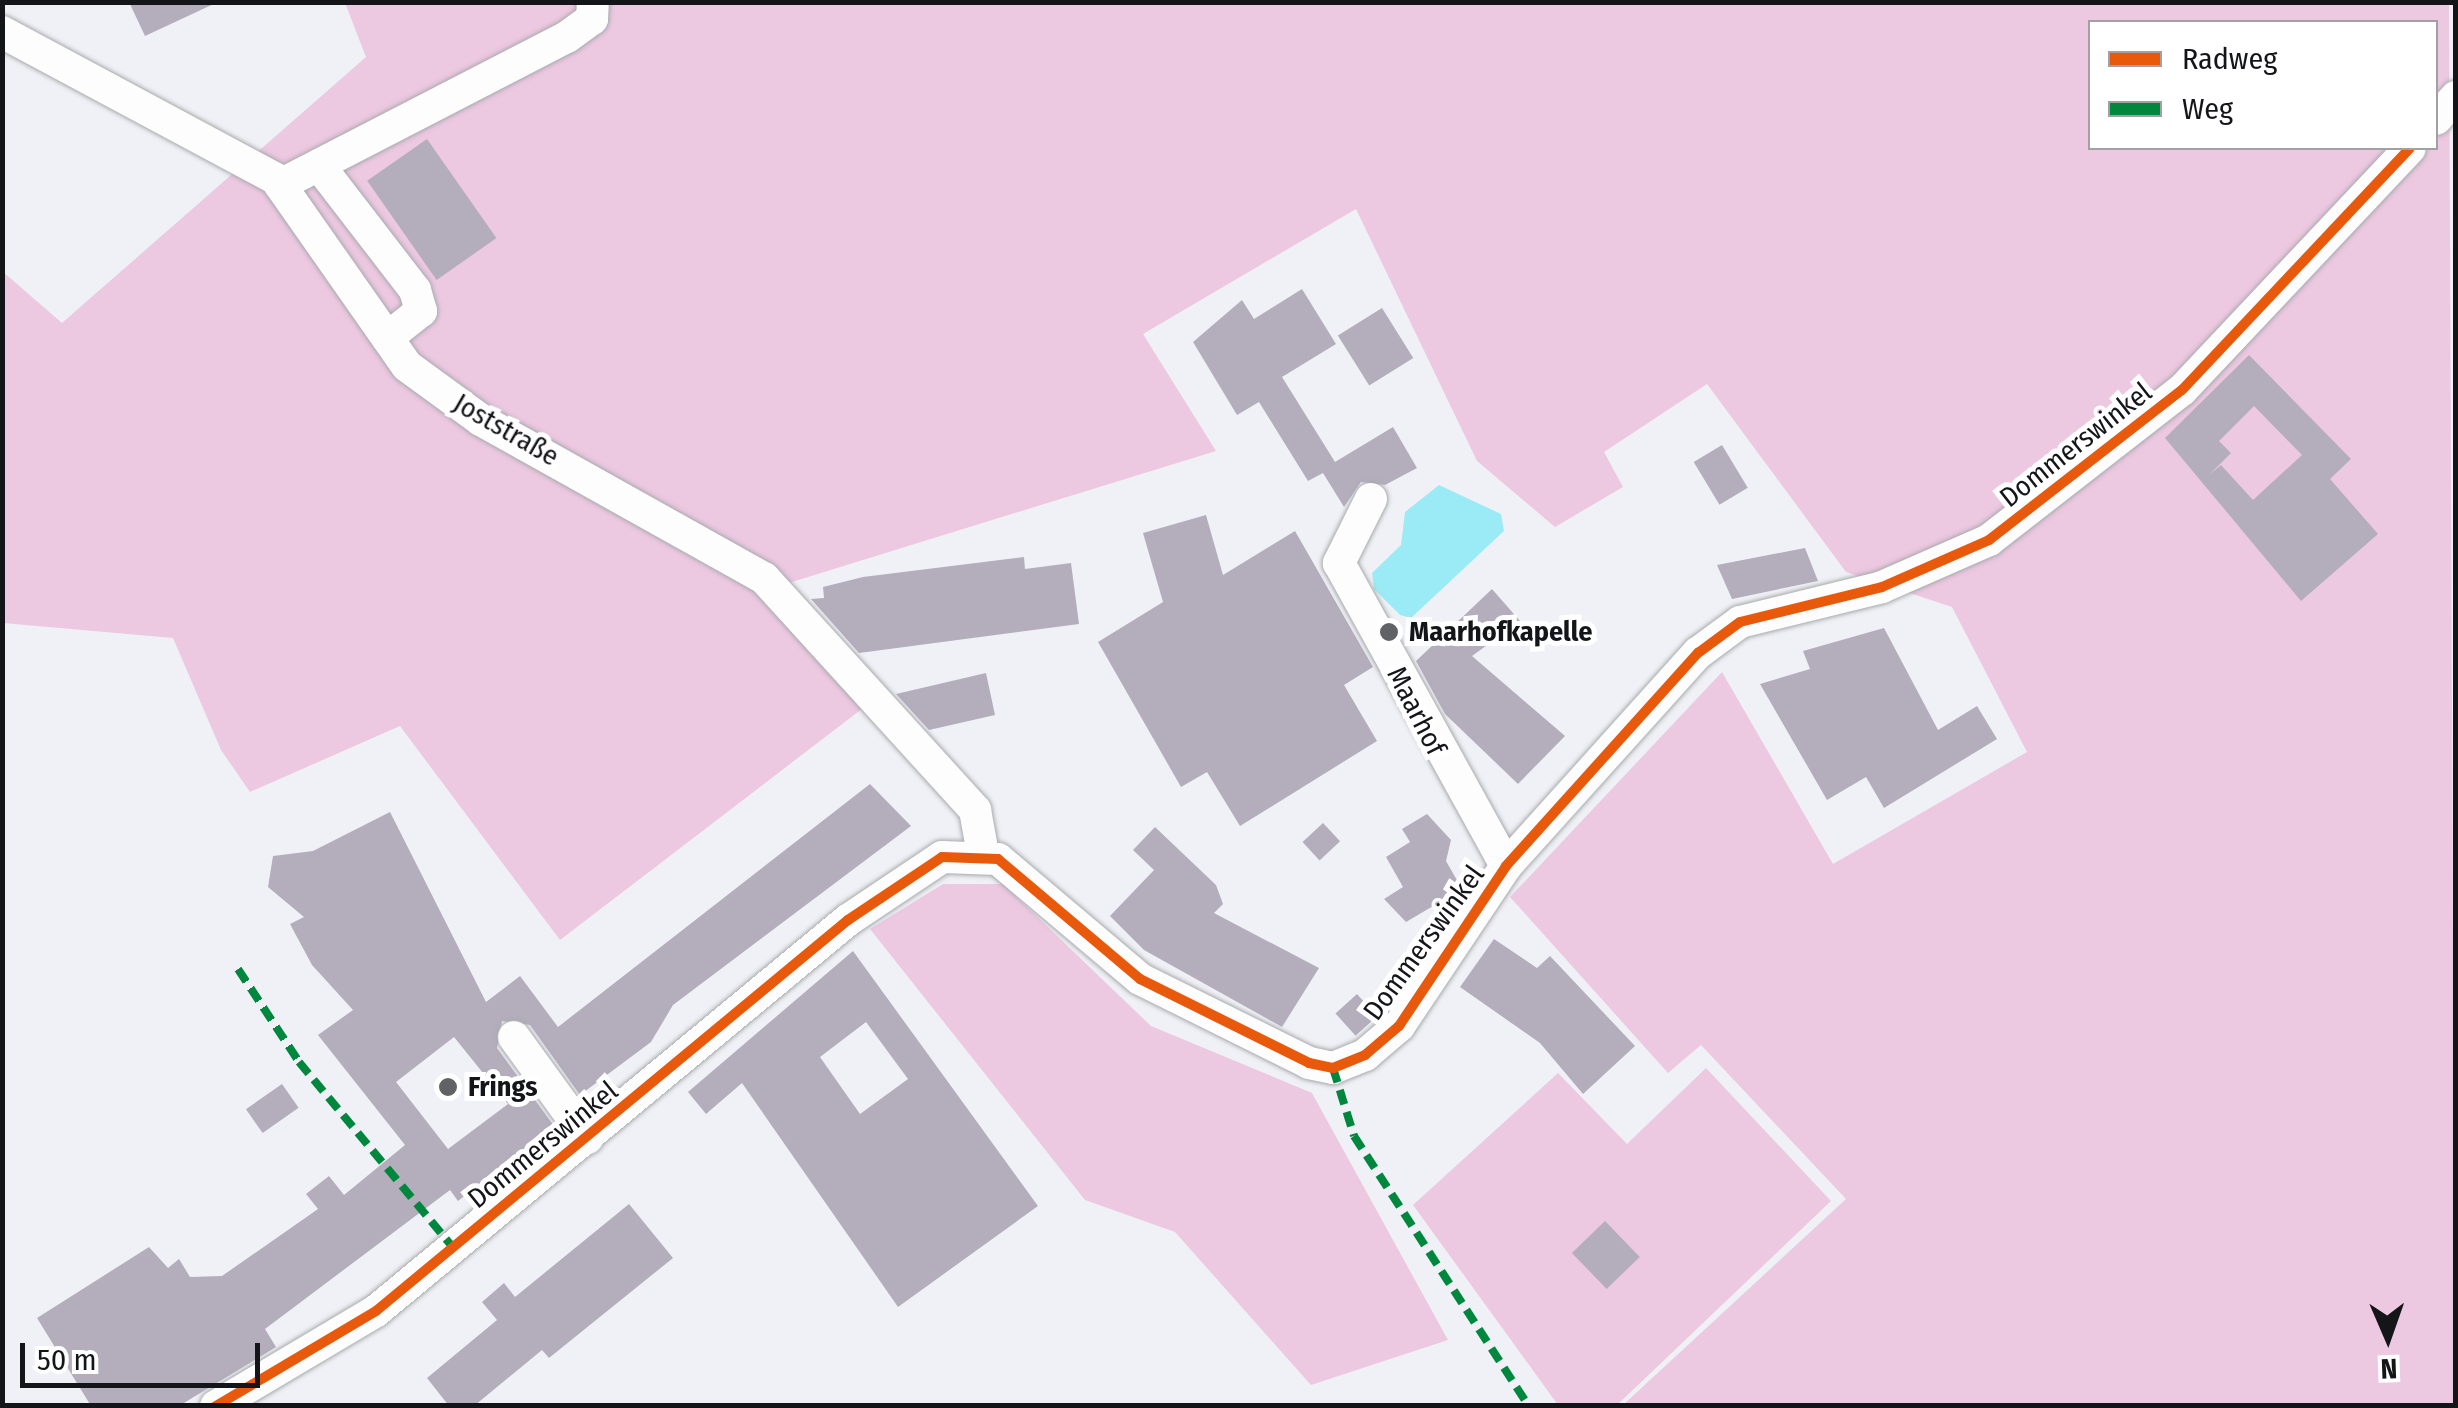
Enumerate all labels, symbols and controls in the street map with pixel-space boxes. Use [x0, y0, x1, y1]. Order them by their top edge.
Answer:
legend [2088, 20, 2438, 150]
text: Radweg [2182, 41, 2277, 77]
text: Weg [2182, 91, 2233, 127]
street label: Dommerswinkel [1993, 375, 2159, 515]
street label: Joststraße [447, 386, 565, 474]
place label: Maarhofkapelle [1409, 615, 1592, 649]
marker: Maarhofkapelle [1378, 621, 1400, 643]
street label: Maarhof [1379, 661, 1453, 761]
street label: Dommerswinkel [1357, 859, 1491, 1027]
place label: Frings [468, 1070, 537, 1104]
street label: Dommerswinkel [461, 1074, 625, 1216]
marker: Frings [437, 1076, 459, 1098]
north arrow [2338, 1288, 2438, 1388]
scale bar [25, 1323, 265, 1385]
text: 50 m [37, 1342, 97, 1378]
text: N [2380, 1352, 2398, 1385]

